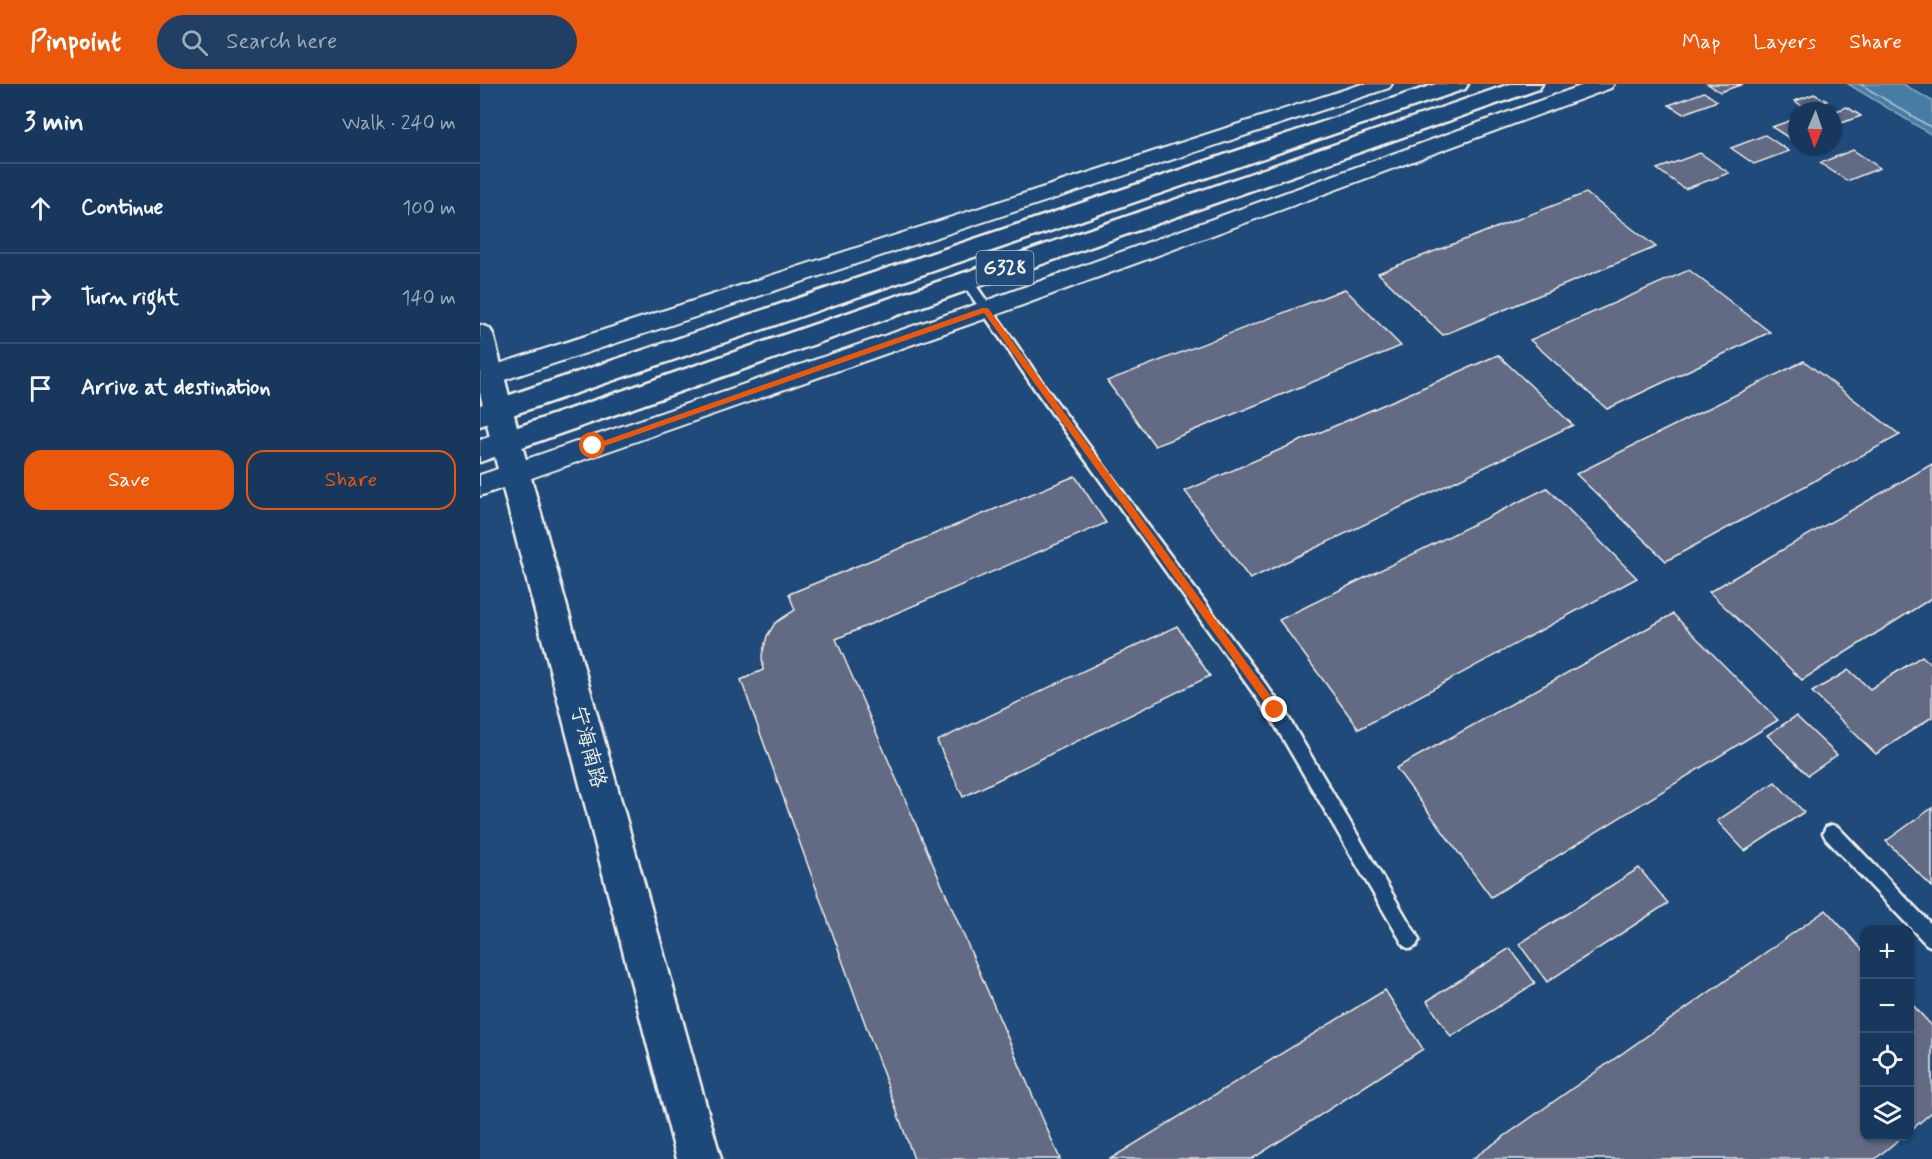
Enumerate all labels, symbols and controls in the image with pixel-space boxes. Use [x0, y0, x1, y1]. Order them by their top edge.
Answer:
search box [157, 15, 577, 69]
text: Pinpoint [30, 24, 121, 61]
icon: search [178, 26, 211, 59]
text: Search here [226, 28, 337, 56]
text: Map [1682, 28, 1720, 56]
text: Layers [1753, 28, 1816, 56]
text: Share [1849, 28, 1902, 56]
north arrow [1788, 102, 1842, 156]
text: 3 min [24, 106, 84, 140]
text: Walk · 240 m [342, 110, 456, 137]
icon: ahead [24, 192, 57, 225]
text: Continue [81, 194, 163, 222]
text: 100 m [402, 195, 456, 222]
road number: G328 [976, 251, 1034, 285]
icon: right [24, 282, 57, 315]
text: Turn right [81, 284, 179, 312]
text: 140 m [402, 285, 456, 312]
icon: arrive [24, 372, 57, 405]
text: Arrive at destination [81, 374, 271, 402]
route start [579, 432, 605, 458]
button: Save [24, 450, 234, 510]
button: Share [246, 450, 456, 510]
route end [1261, 696, 1287, 722]
street label: 宁海南路 [564, 703, 612, 791]
map controls [1860, 925, 1914, 1141]
button: + [1860, 925, 1914, 979]
button: − [1860, 979, 1914, 1033]
button: locate [1860, 1033, 1914, 1087]
button: layers [1860, 1087, 1914, 1141]

